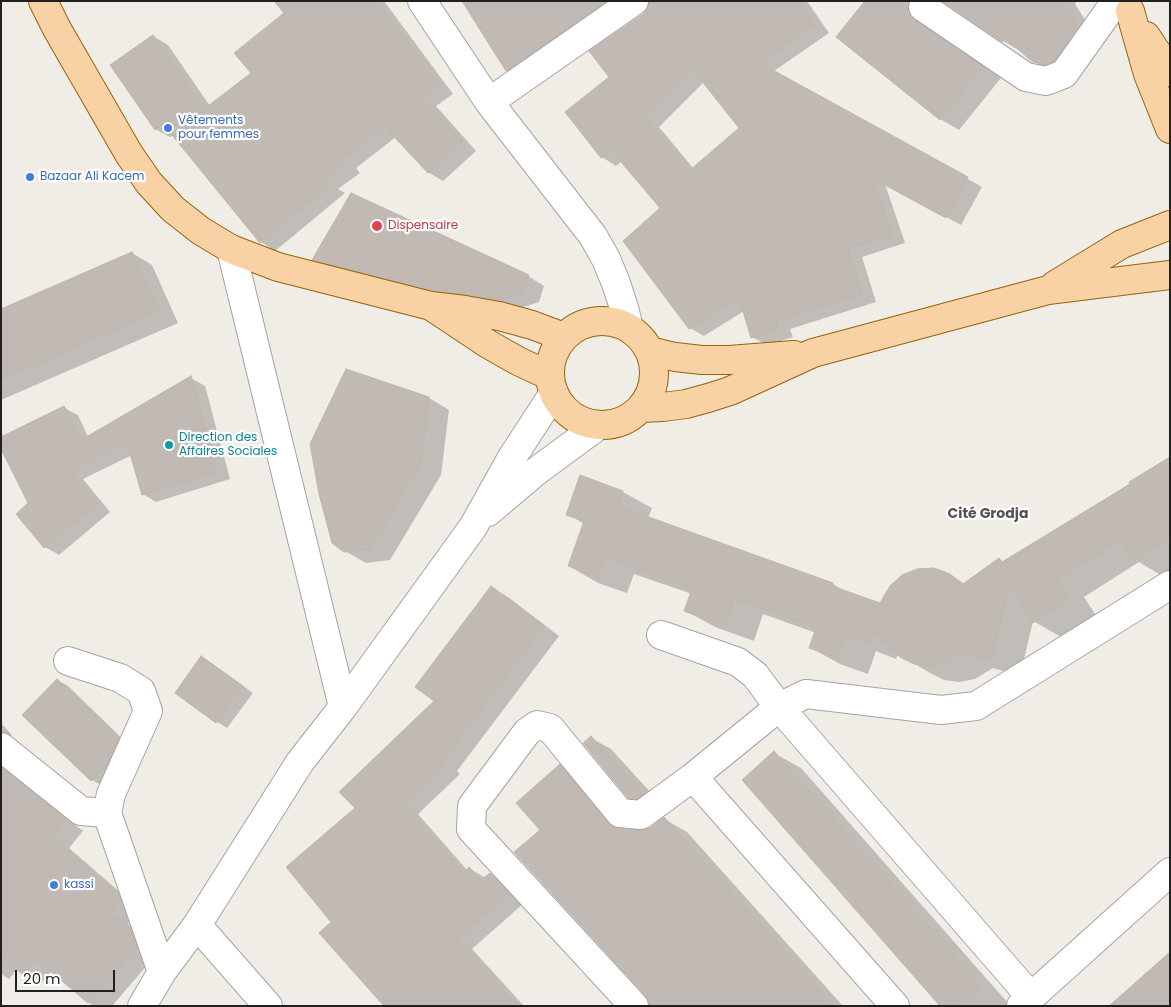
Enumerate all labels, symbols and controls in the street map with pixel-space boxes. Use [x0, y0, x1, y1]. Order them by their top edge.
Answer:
place label: Vêtements pour femmes [178, 114, 259, 142]
marker: Vêtements pour femmes [162, 122, 174, 134]
place label: Bazaar Ali Kacem [40, 170, 144, 184]
marker: Bazaar Ali Kacem [24, 171, 36, 183]
marker: Dispensaire [370, 219, 384, 233]
place label: Dispensaire [388, 219, 458, 233]
place label: Direction des Affaires Sociales [179, 431, 277, 459]
marker: Direction des Affaires Sociales [163, 439, 175, 451]
district label: Cité Grodja [948, 506, 1028, 522]
place label: kassi [64, 878, 94, 892]
marker: kassi [48, 879, 60, 891]
scale bar [18, 960, 118, 992]
text: 20 m [23, 968, 61, 989]

